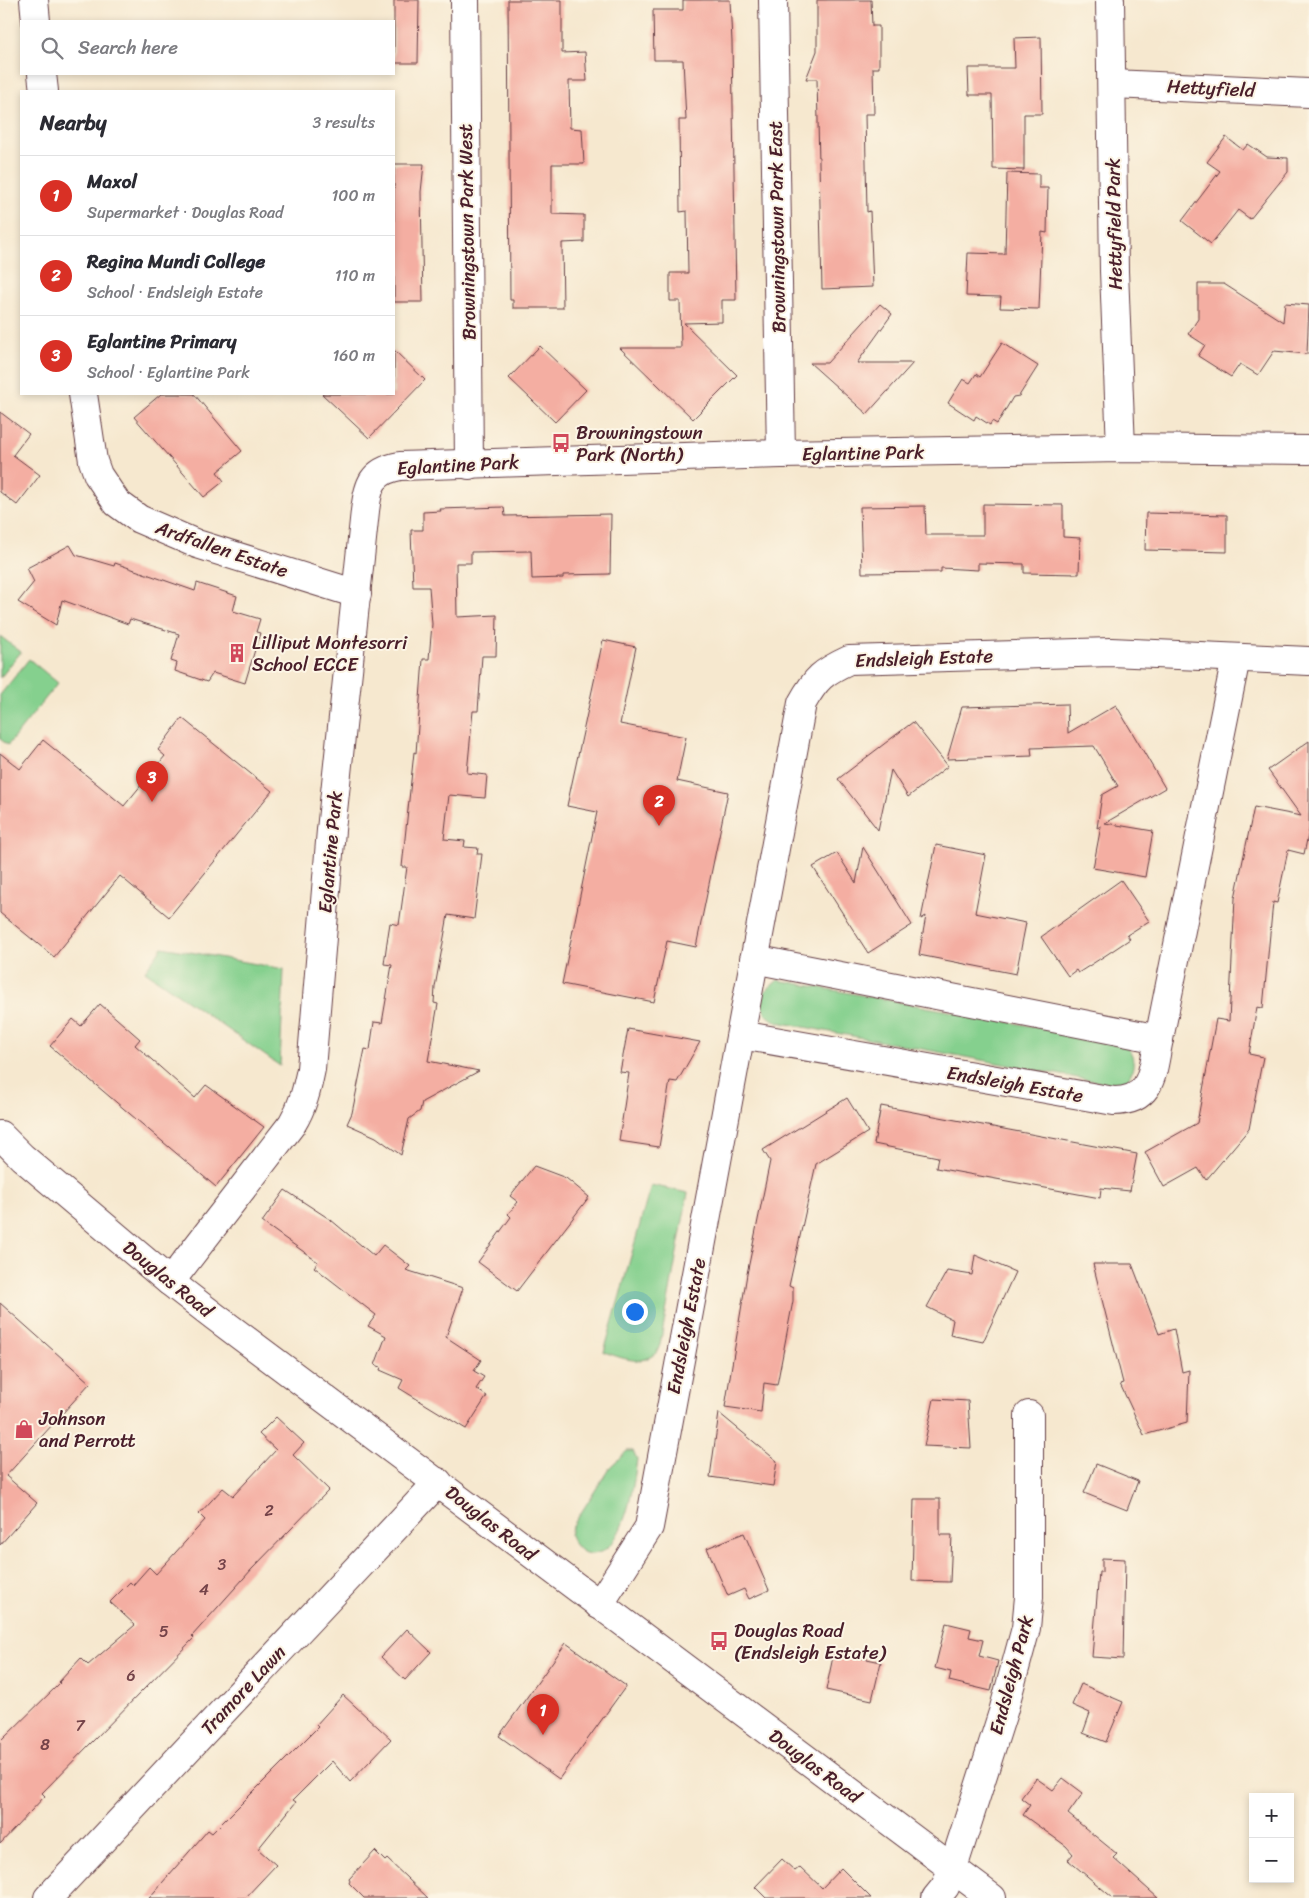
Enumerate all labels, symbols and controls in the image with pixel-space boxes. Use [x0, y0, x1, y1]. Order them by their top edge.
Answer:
search box [20, 20, 395, 75]
text: Search here [78, 31, 178, 64]
icon: search [38, 34, 66, 62]
street label: Hettyfield [1166, 69, 1258, 107]
text: Nearby [40, 104, 106, 142]
text: 3 results [312, 108, 375, 137]
street label: Browningstown Park East [759, 121, 795, 333]
street label: Browningstown Park West [449, 123, 485, 341]
street label: Hettyfield Park [1096, 158, 1132, 290]
text: Maxol [87, 165, 137, 198]
text: 1 [53, 181, 59, 210]
text: 100 m [331, 181, 375, 210]
text: Supermarket · Douglas Road [87, 198, 283, 227]
text: Regina Mundi College [87, 245, 265, 278]
text: 2 [51, 261, 61, 290]
text: 110 m [335, 261, 375, 290]
text: School · Endsleigh Estate [87, 278, 263, 307]
text: Eglantine Primary [87, 325, 237, 358]
text: 3 [52, 341, 60, 370]
text: 160 m [332, 341, 375, 370]
text: School · Eglantine Park [87, 358, 250, 387]
place label: Browningstown Park (North) [576, 416, 703, 471]
bus stop icon: Browningstown Park (North) [550, 432, 572, 454]
street label: Eglantine Park [802, 435, 925, 471]
street label: Eglantine Park [396, 445, 521, 485]
street label: Ardfallen Estate [150, 511, 293, 587]
place label: Lilliput Montesorri School ECCE [252, 626, 408, 681]
street label: Endsleigh Estate [854, 639, 994, 677]
building icon: Lilliput Montesorri School ECCE [226, 642, 248, 664]
pin: 3 [136, 761, 168, 802]
pin: 2 [643, 785, 675, 826]
street label: Eglantine Park [308, 789, 352, 914]
street label: Endsleigh Estate [944, 1056, 1086, 1112]
street label: Douglas Road [115, 1232, 222, 1327]
street label: Endsleigh Estate [657, 1255, 715, 1397]
your location [622, 1299, 648, 1325]
place label: Johnson and Perrott [38, 1402, 136, 1457]
shop icon: Johnson and Perrott [13, 1418, 35, 1440]
street label: Douglas Road [438, 1476, 546, 1571]
house number: 2 [264, 1496, 274, 1525]
house number: 3 [218, 1550, 227, 1579]
house number: 4 [199, 1575, 209, 1604]
street label: Endsleigh Park [979, 1612, 1043, 1738]
place label: Douglas Road (Endsleigh Estate) [734, 1614, 887, 1669]
house number: 5 [159, 1617, 169, 1646]
bus stop icon: Douglas Road (Endsleigh Estate) [708, 1630, 730, 1652]
street label: Tramore Lawn [192, 1637, 294, 1743]
house number: 6 [126, 1661, 136, 1690]
pin: 1 [527, 1694, 559, 1735]
house number: 7 [75, 1711, 85, 1740]
street label: Douglas Road [761, 1720, 870, 1813]
house number: 8 [40, 1730, 50, 1759]
map controls [1249, 1793, 1294, 1883]
button: + [1249, 1793, 1294, 1838]
button: − [1249, 1838, 1294, 1883]

